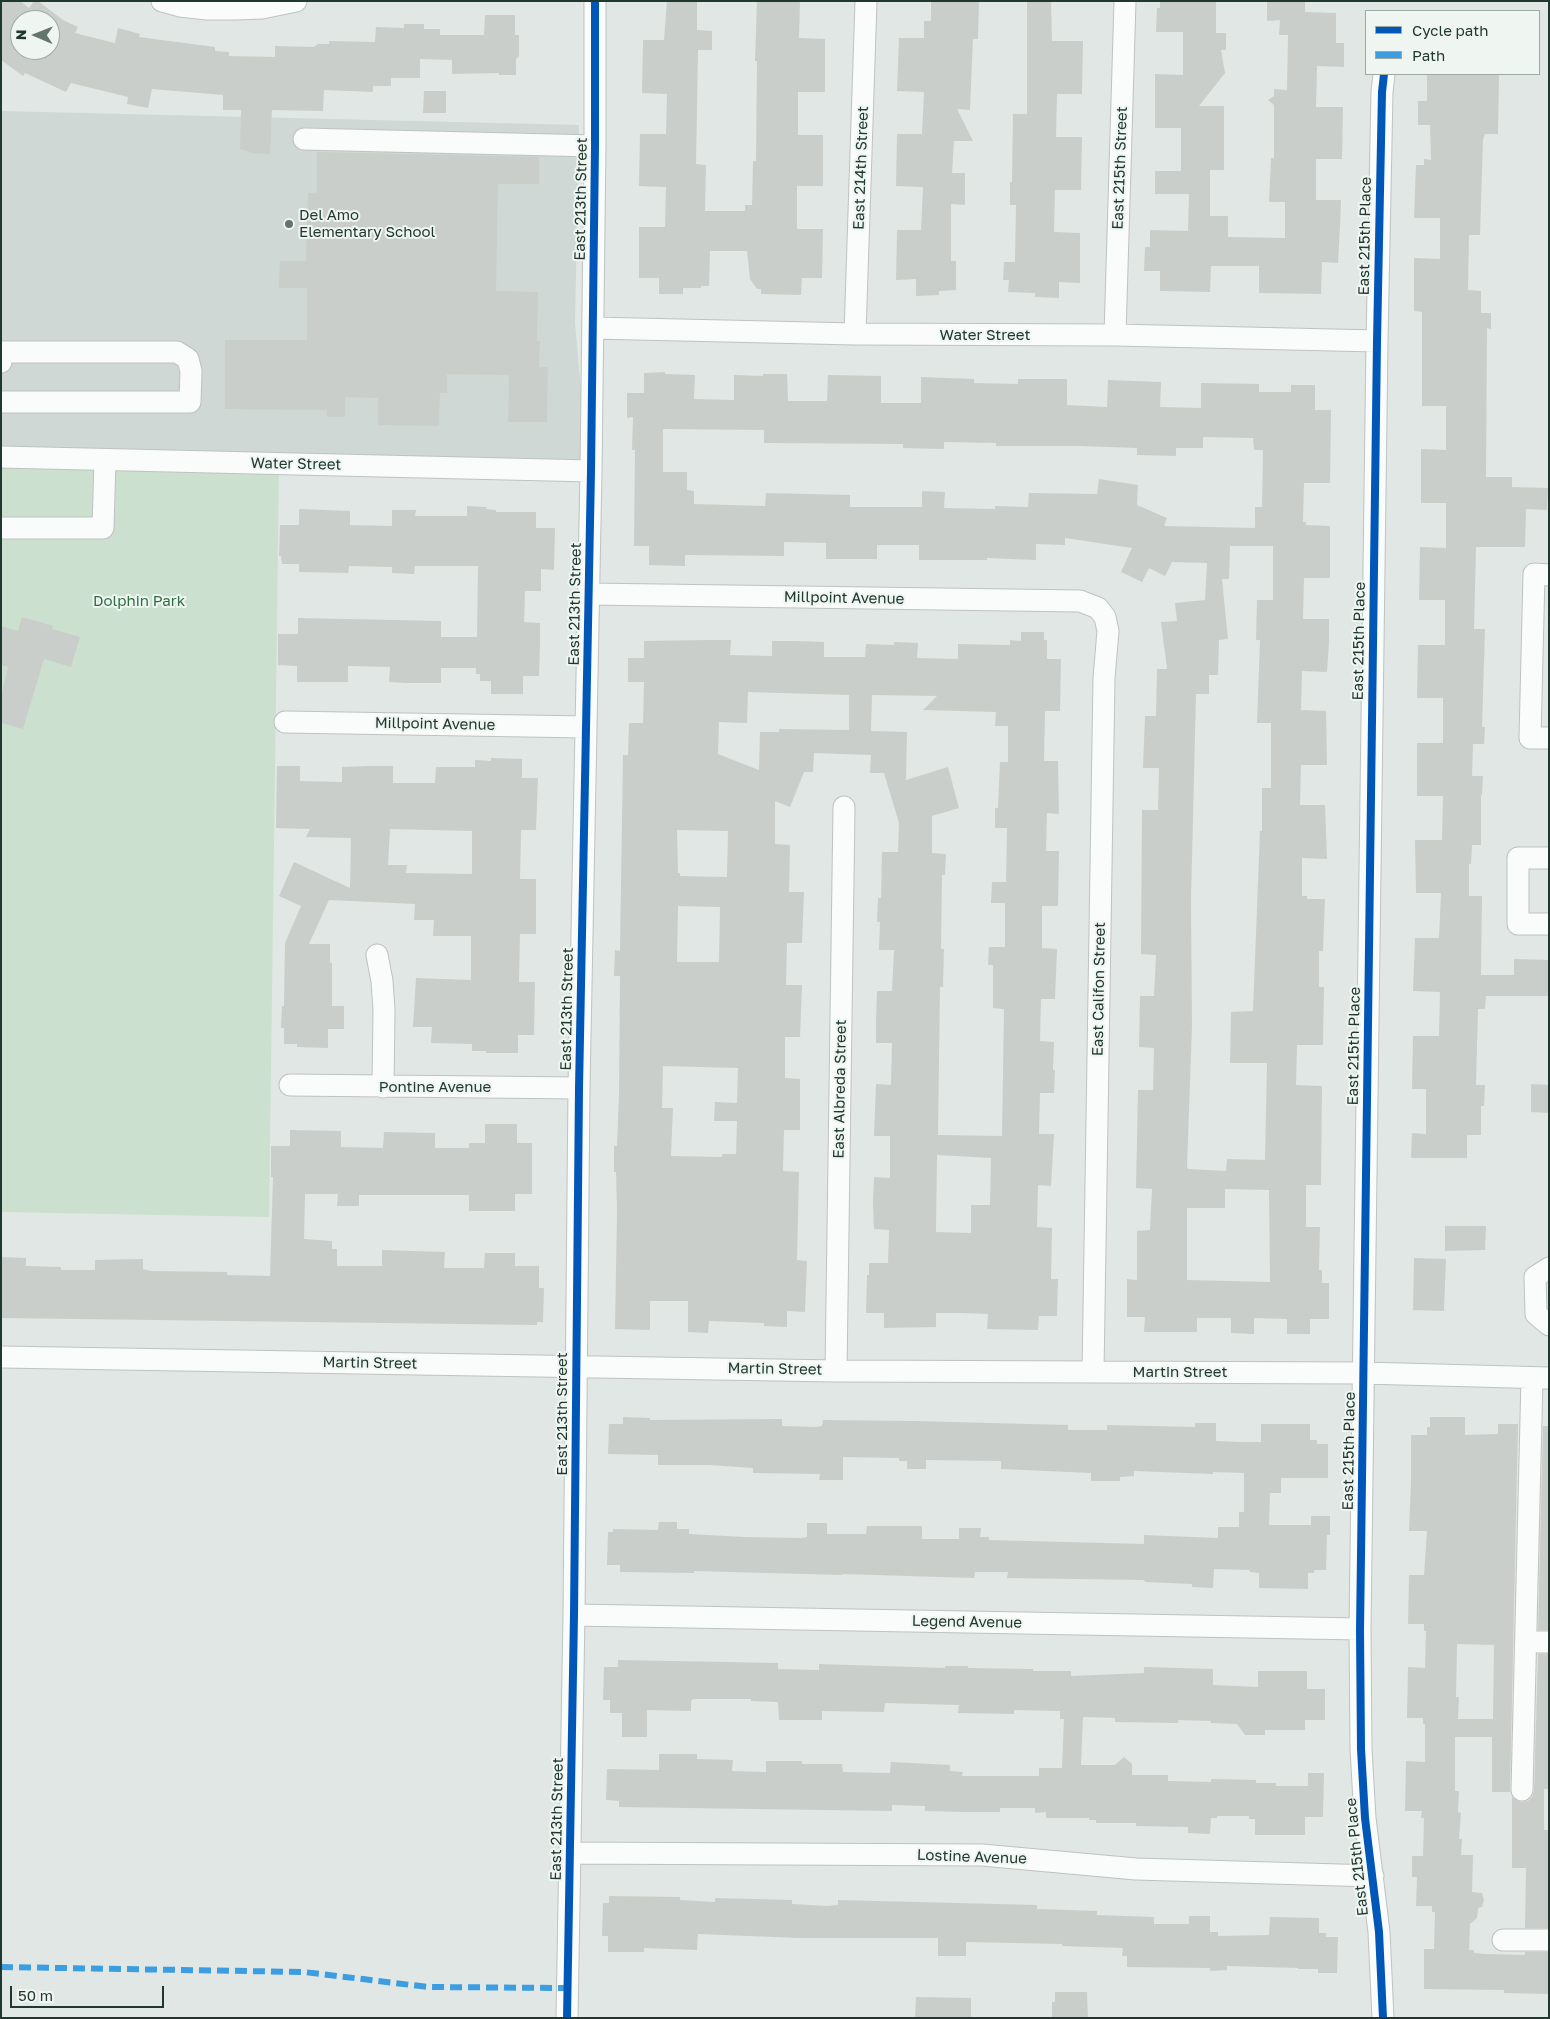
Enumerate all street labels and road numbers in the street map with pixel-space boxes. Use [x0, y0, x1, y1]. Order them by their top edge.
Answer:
street label: East 214th Street [850, 106, 872, 230]
street label: East 215th Street [1109, 106, 1131, 230]
street label: East 213th Street [571, 137, 591, 261]
street label: East 215th Place [1355, 176, 1375, 296]
street label: Water Street [940, 326, 1030, 344]
street label: Water Street [250, 454, 342, 474]
street label: East 213th Street [565, 542, 585, 666]
street label: East 215th Place [1349, 581, 1369, 701]
street label: Millpoint Avenue [784, 588, 904, 608]
street label: Millpoint Avenue [375, 714, 495, 734]
street label: East Califon Street [1089, 922, 1109, 1056]
street label: East 213th Street [557, 947, 577, 1071]
street label: East 215th Place [1344, 986, 1364, 1106]
street label: East Albreda Street [830, 1019, 850, 1159]
street label: Pontine Avenue [379, 1078, 491, 1096]
street label: East 213th Street [553, 1352, 571, 1476]
street label: Martin Street [322, 1353, 418, 1373]
street label: Martin Street [727, 1359, 823, 1379]
street label: Martin Street [1133, 1363, 1227, 1381]
street label: East 215th Place [1339, 1391, 1359, 1511]
street label: Legend Avenue [912, 1612, 1022, 1632]
street label: East 213th Street [547, 1757, 567, 1881]
street label: East 215th Place [1342, 1797, 1372, 1917]
street label: Lostine Avenue [917, 1846, 1027, 1868]

